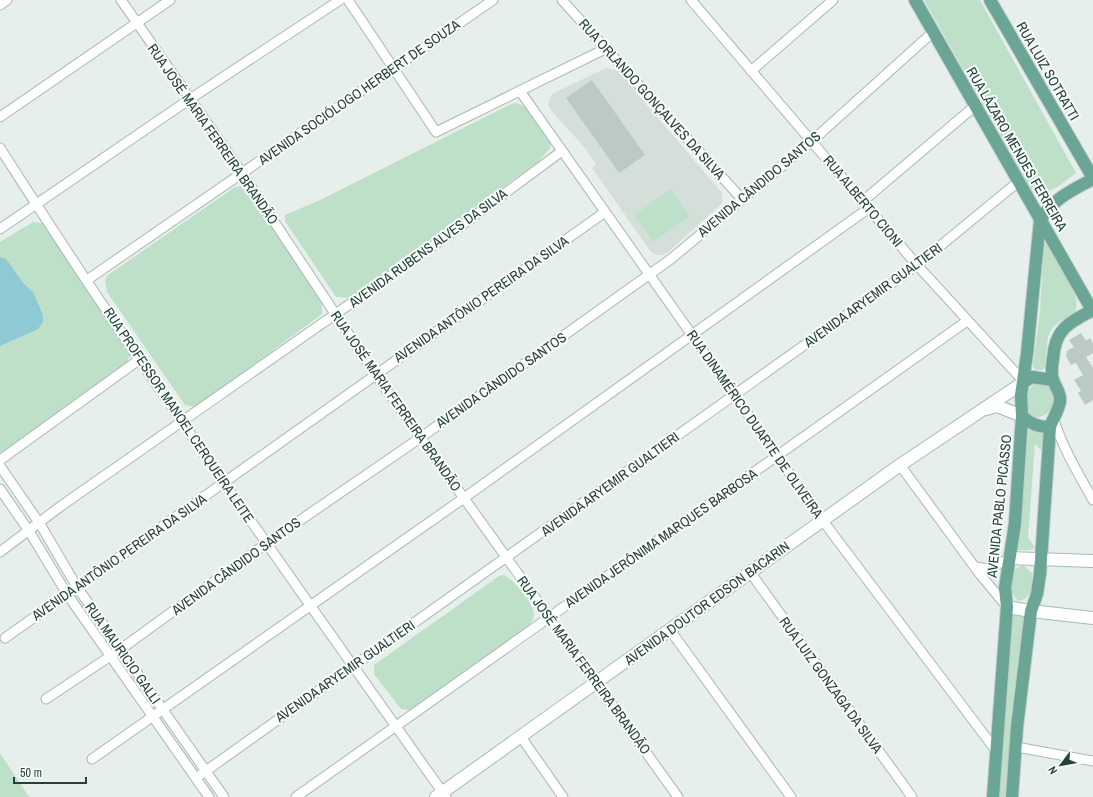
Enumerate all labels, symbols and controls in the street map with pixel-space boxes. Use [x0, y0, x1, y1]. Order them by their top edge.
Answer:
street label: AVENIDA SOCIÓLOGO HERBERT DE SOUZA [254, 15, 463, 169]
street label: RUA ORLANDO GONÇALVES DA SILVA [575, 15, 729, 183]
street label: RUA LUIZ SOTRATTI [1013, 19, 1083, 123]
street label: RUA JOSÉ MARIA FERREIRA BRANDÃO [144, 40, 282, 228]
street label: RUA LÁZARO MENDES FERREIRA [963, 64, 1072, 234]
street label: AVENIDA CÂNDIDO SANTOS [693, 127, 825, 241]
street label: RUA ALBERTO CIONI [819, 151, 907, 251]
street label: AVENIDA RUBENS ALVES DA SILVA [345, 184, 511, 312]
street label: AVENIDA ANTÔNIO PEREIRA DA SILVA [389, 231, 572, 367]
street label: AVENIDA ARYEMIR GUALTIERI [800, 239, 946, 352]
street label: RUA PROFESSOR MANOEL CERQUEIRA LEITE [100, 304, 258, 526]
street label: RUA JOSÉ MARIA FERREIRA BRANDÃO [327, 307, 465, 495]
street label: RUA DINAMÉRICO DUARTE DE OLIVEIRA [683, 326, 827, 522]
street label: AVENIDA CÂNDIDO SANTOS [431, 328, 570, 432]
street label: AVENIDA ARYEMIR GUALTIERI [537, 428, 683, 541]
street label: AVENIDA PABLO PICASSO [982, 433, 1015, 579]
street label: AVENIDA JERÔNIMA MARQUES BARBOSA [561, 464, 761, 612]
street label: AVENIDA ANTÔNIO PEREIRA DA SILVA [27, 489, 210, 625]
street label: AVENIDA CÂNDIDO SANTOS [167, 513, 304, 620]
street label: AVENIDA DOUTOR EDSON BACARIN [620, 537, 793, 670]
street label: RUA JOSÉ MARIA FERREIRA BRANDÃO [513, 572, 655, 758]
street label: RUA MAURICIO GALLI [81, 599, 165, 707]
street label: RUA LUIZ GONZAGA DA SILVA [775, 613, 887, 757]
street label: AVENIDA ARYEMIR GUALTIERI [271, 616, 418, 727]
north arrow [1041, 745, 1081, 785]
scale bar [14, 759, 86, 785]
text: N [1045, 764, 1060, 777]
text: 50 m [20, 765, 42, 781]

